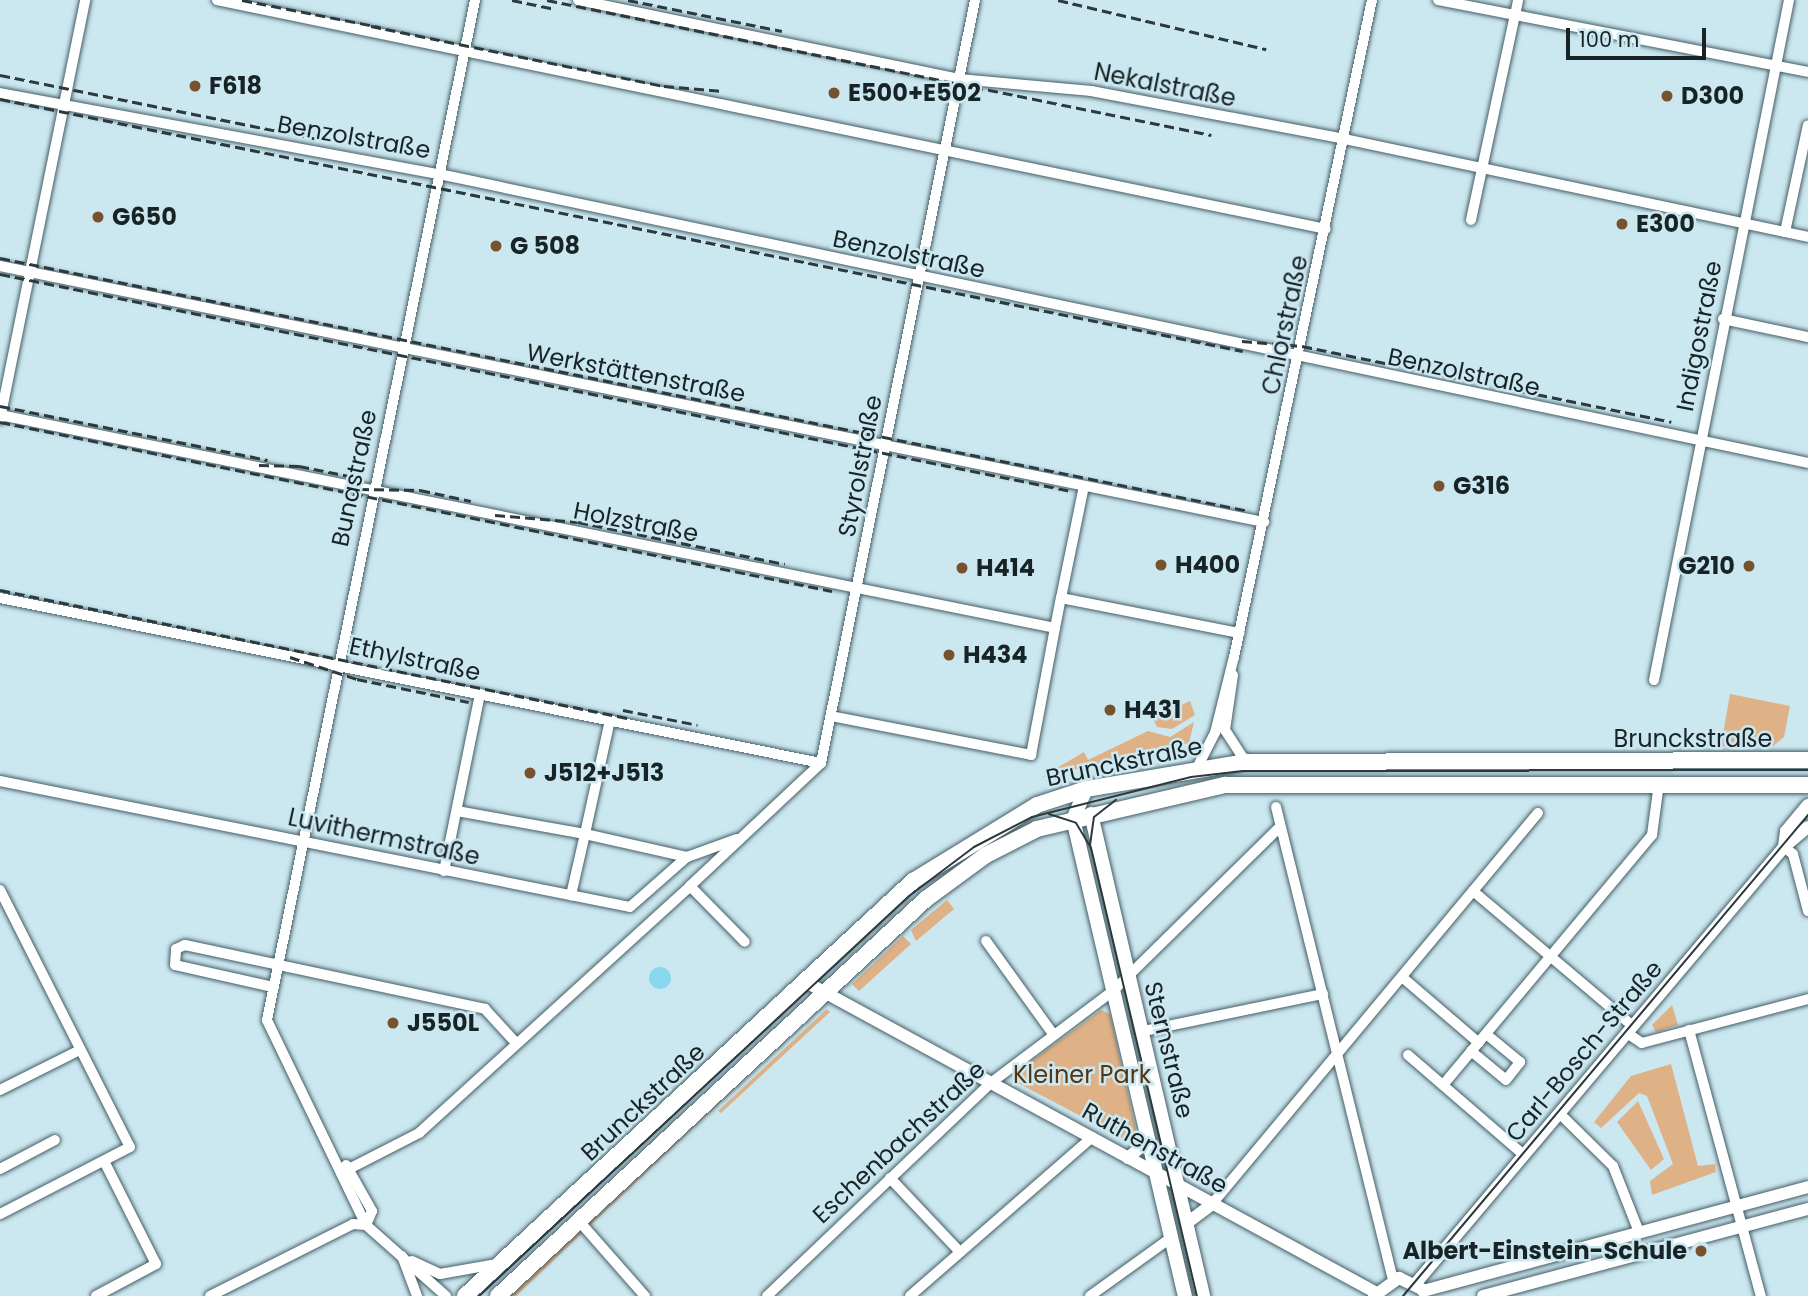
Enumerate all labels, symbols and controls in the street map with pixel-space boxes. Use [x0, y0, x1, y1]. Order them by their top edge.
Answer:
scale bar [1570, 14, 1710, 58]
text: 100 m [1579, 25, 1639, 54]
street label: Nekalstraße [1092, 57, 1238, 113]
place label: F618 [209, 72, 262, 100]
marker: F618 [187, 78, 203, 94]
place label: E500+E502 [848, 79, 981, 107]
place label: D300 [1681, 82, 1744, 110]
marker: E500+E502 [826, 85, 842, 101]
marker: D300 [1659, 88, 1675, 104]
street label: Benzolstraße [275, 109, 433, 165]
place label: G650 [112, 203, 177, 231]
marker: G650 [90, 209, 106, 225]
place label: E300 [1636, 210, 1695, 238]
marker: E300 [1614, 216, 1630, 232]
street label: Benzolstraße [830, 224, 988, 284]
place label: G 508 [510, 232, 580, 260]
marker: G 508 [488, 238, 504, 254]
street label: Chlorstraße [1256, 253, 1314, 397]
street label: Indigostraße [1670, 258, 1728, 414]
street label: Werkstättenstraße [524, 338, 748, 408]
street label: Benzolstraße [1385, 342, 1543, 402]
street label: Styrolstraße [832, 392, 888, 540]
street label: Bunastraße [325, 407, 383, 549]
place label: G316 [1453, 472, 1510, 500]
marker: G316 [1431, 478, 1447, 494]
street label: Holzstraße [571, 496, 701, 548]
place label: H400 [1175, 551, 1240, 579]
place label: G210 [1678, 552, 1735, 580]
place label: H414 [976, 554, 1035, 582]
marker: H400 [1153, 557, 1169, 573]
marker: G210 [1741, 558, 1757, 574]
marker: H414 [954, 560, 970, 576]
street label: Ethylstraße [347, 631, 483, 687]
place label: H434 [963, 641, 1028, 669]
marker: H434 [941, 647, 957, 663]
place label: H431 [1124, 696, 1181, 724]
marker: H431 [1102, 702, 1118, 718]
street label: Brunckstraße [1614, 725, 1772, 753]
street label: Brunckstraße [1043, 731, 1205, 793]
place label: J512+J513 [544, 759, 664, 787]
marker: J512+J513 [522, 765, 538, 781]
street label: Luvithermstraße [285, 803, 483, 871]
street label: Carl-Bosch-Straße [1500, 954, 1668, 1148]
street label: Sternstraße [1138, 979, 1200, 1121]
place label: J550L [407, 1009, 479, 1037]
marker: J550L [385, 1015, 401, 1031]
street label: Brunckstraße [575, 1037, 711, 1167]
street label: Eschenbachstraße [807, 1055, 991, 1229]
park label: Kleiner Park [1013, 1061, 1151, 1089]
street label: Ruthenstraße [1077, 1096, 1233, 1200]
place label: Albert-Einstein-Schule [1402, 1237, 1687, 1265]
marker: Albert-Einstein-Schule [1693, 1243, 1709, 1259]

